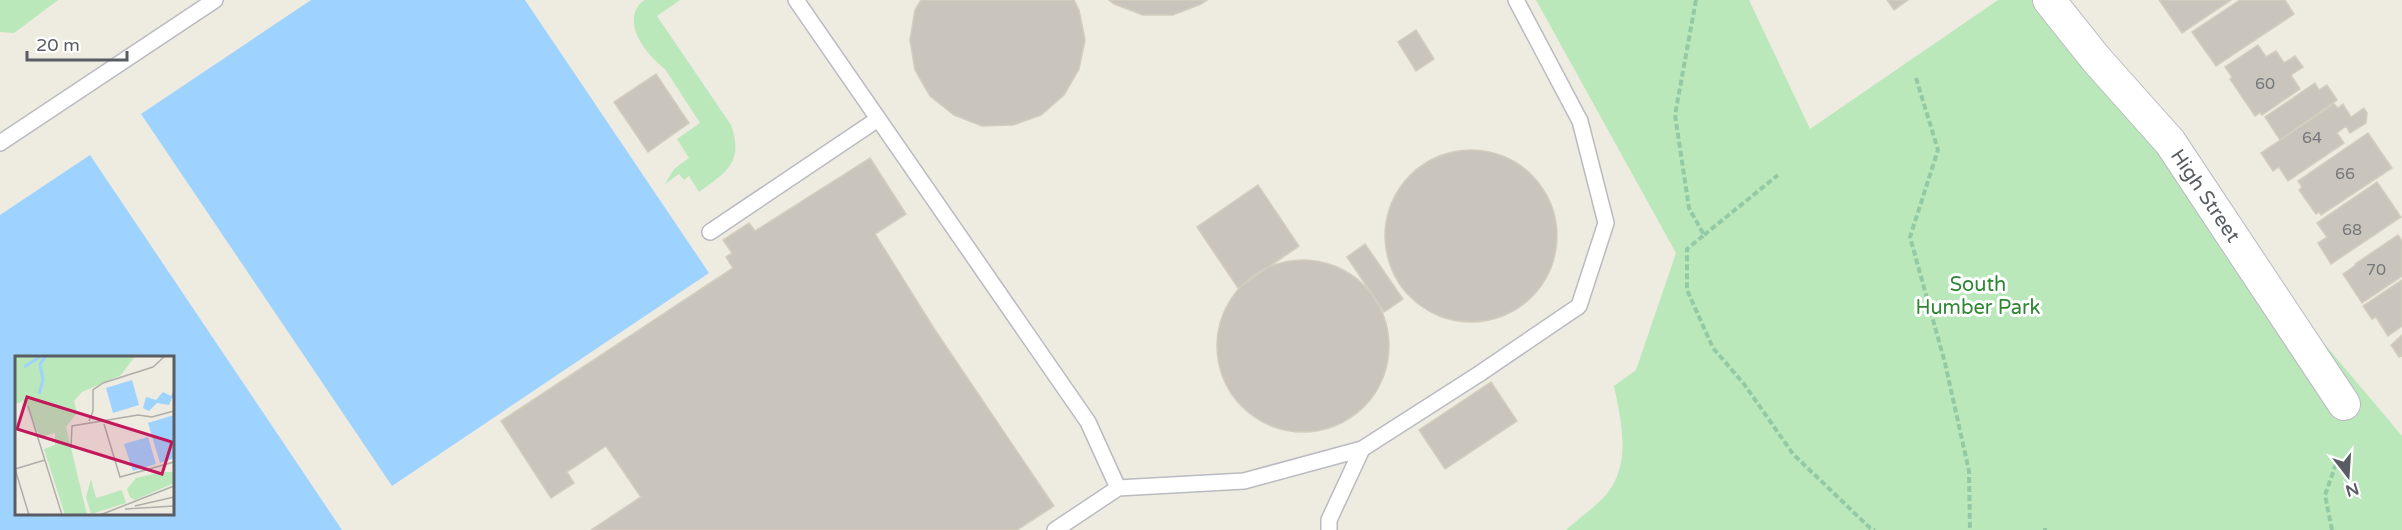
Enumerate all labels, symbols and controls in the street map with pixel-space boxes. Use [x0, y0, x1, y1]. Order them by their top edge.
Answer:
scale bar [27, 24, 128, 62]
text: 20 m [36, 34, 80, 56]
house number: 60 [2255, 74, 2275, 94]
house number: 64 [2302, 128, 2322, 148]
street label: High Street [2165, 145, 2245, 247]
house number: 66 [2335, 164, 2355, 184]
house number: 68 [2342, 220, 2362, 240]
house number: 70 [2366, 260, 2386, 280]
park label: South Humber Park [1916, 273, 2041, 320]
inset map [15, 356, 174, 515]
north arrow [2318, 446, 2378, 506]
text: N [2343, 478, 2361, 501]

